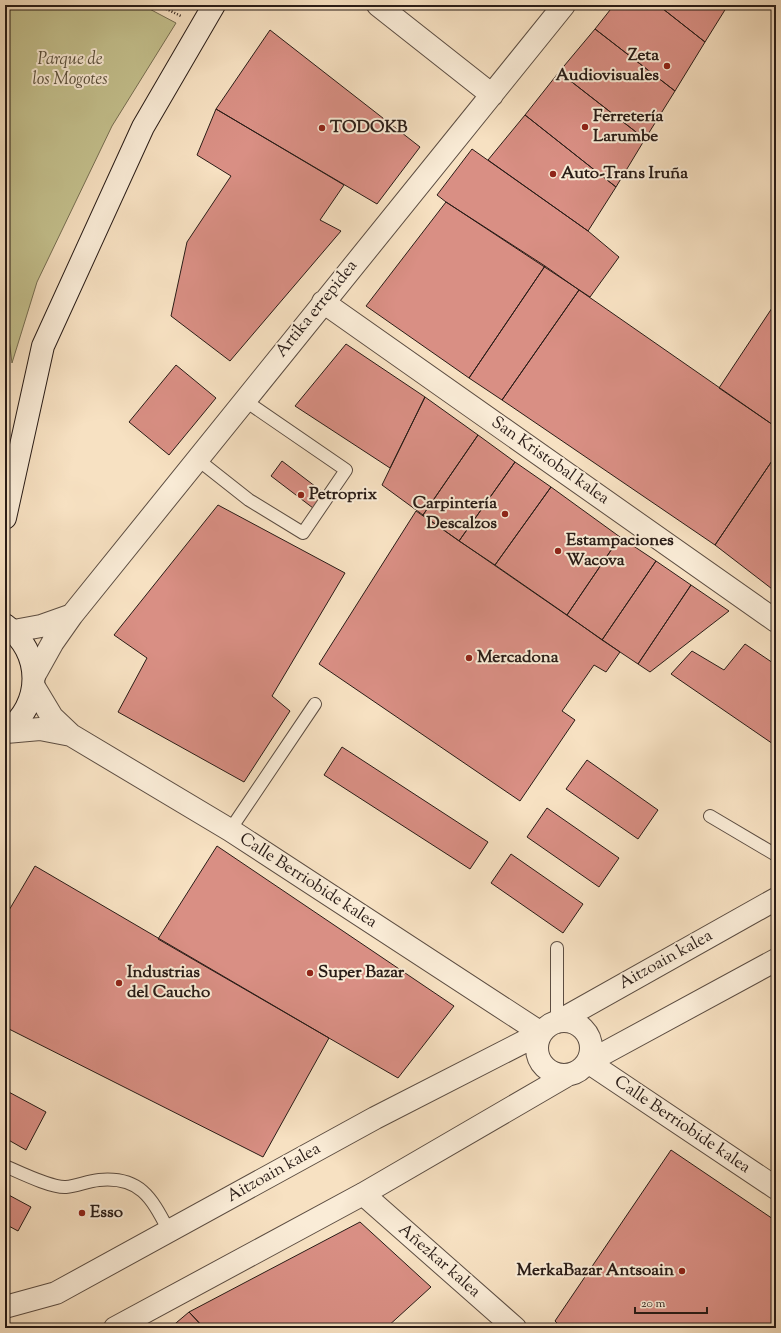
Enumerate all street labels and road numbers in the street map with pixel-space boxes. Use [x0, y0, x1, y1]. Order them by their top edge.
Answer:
street label: Artika errepidea [270, 255, 364, 363]
street label: San Kristobal kalea [486, 411, 614, 511]
street label: Calle Berriobide kalea [234, 827, 382, 935]
street label: Aitzoain kalea [615, 924, 717, 996]
street label: Calle Berriobide kalea [609, 1070, 755, 1180]
street label: Aitzoain kalea [223, 1137, 325, 1209]
street label: Añezkar kalea [393, 1218, 486, 1304]

